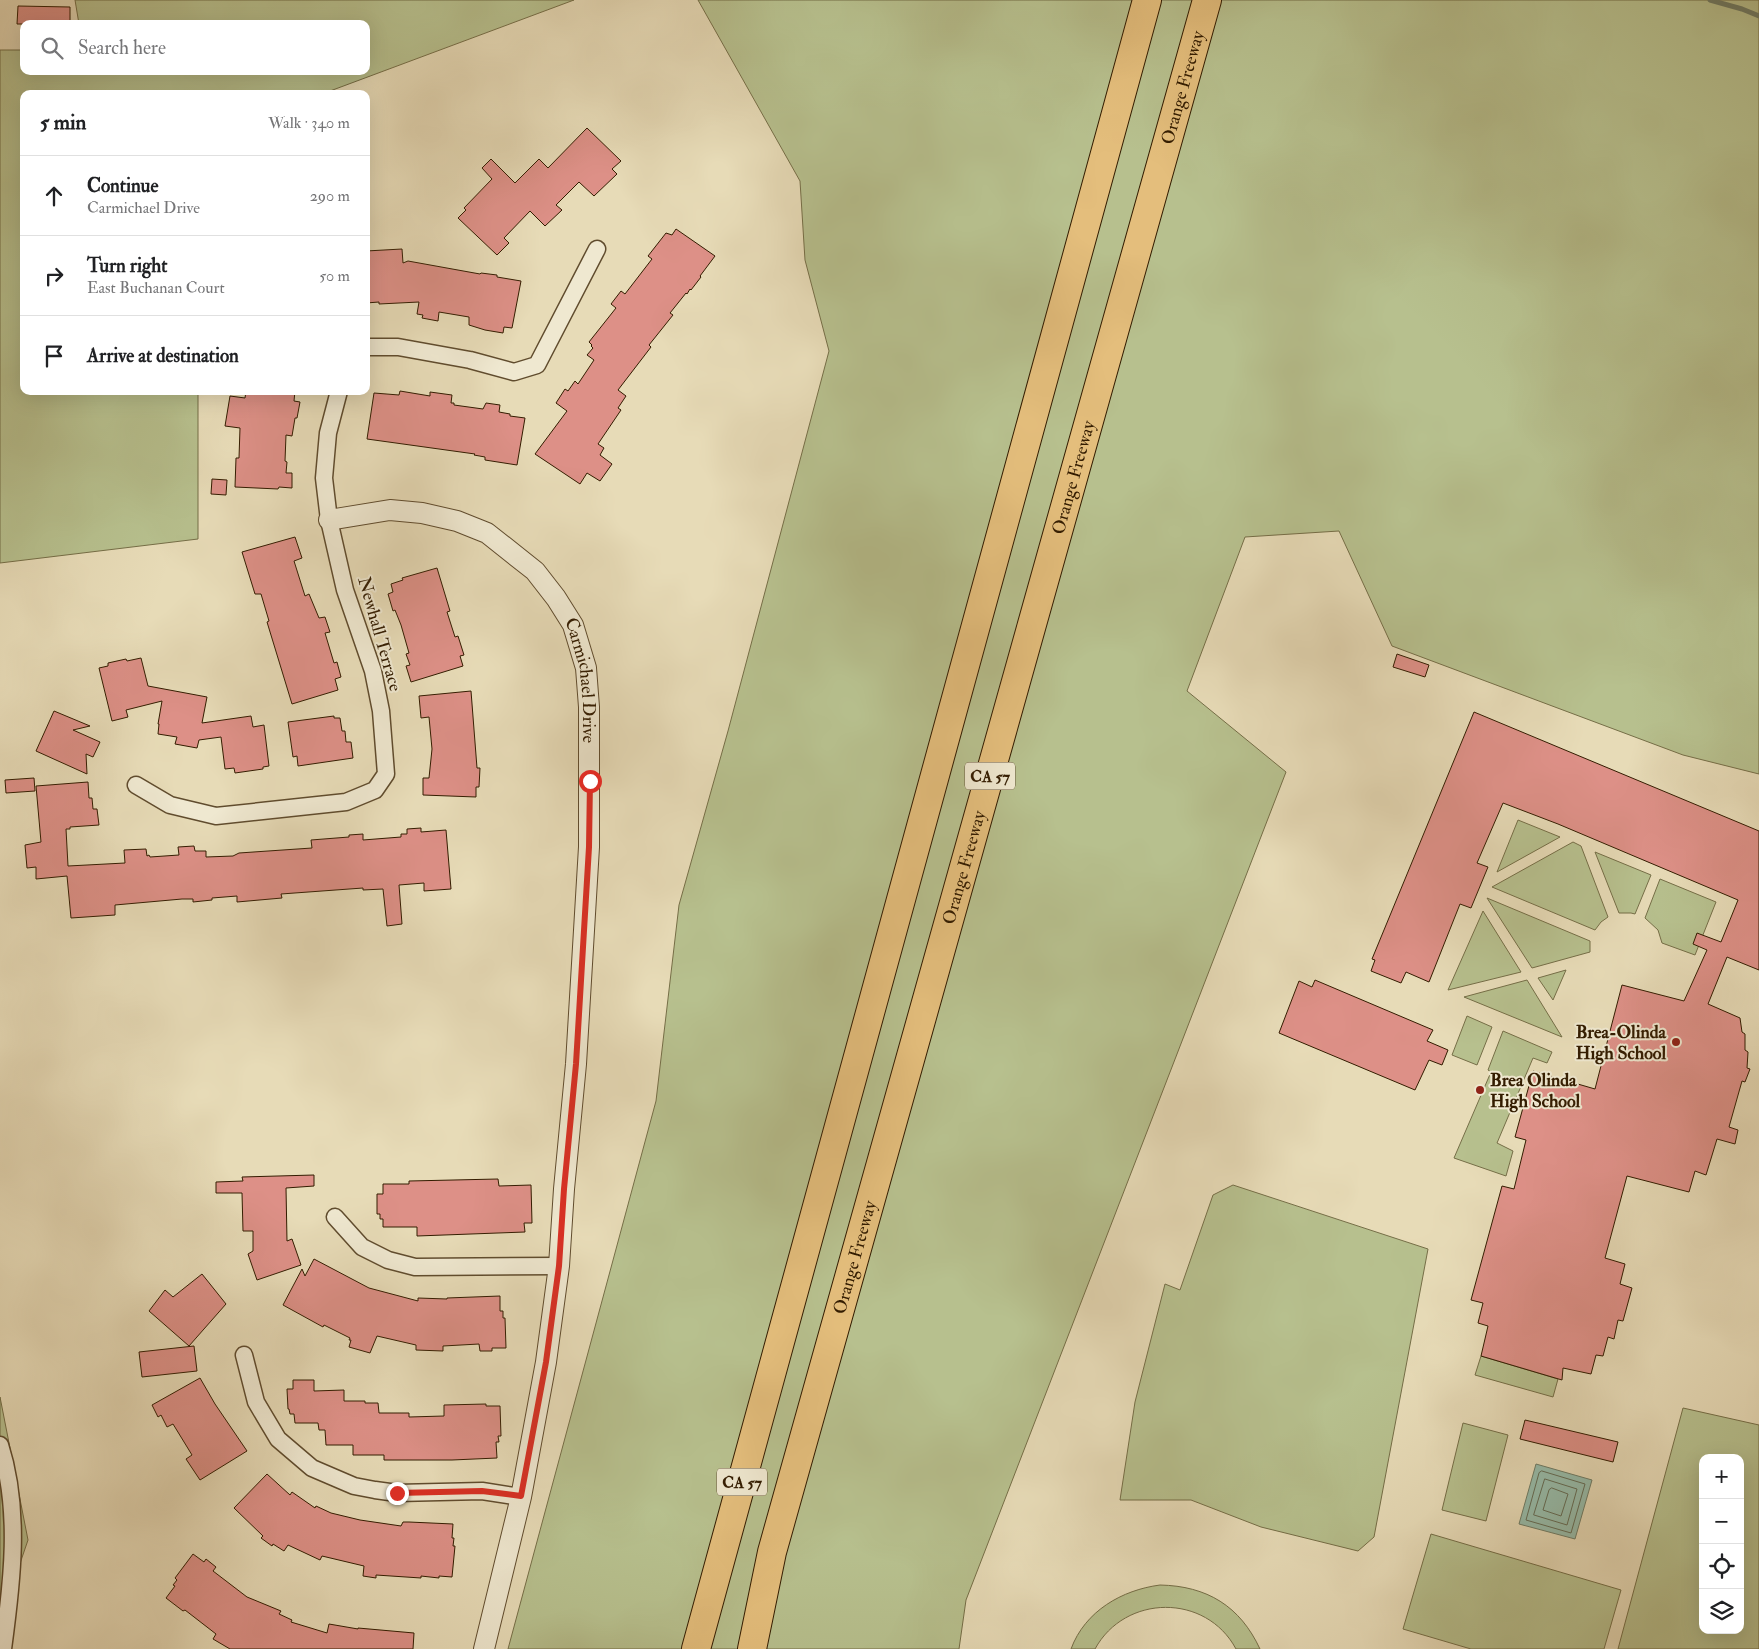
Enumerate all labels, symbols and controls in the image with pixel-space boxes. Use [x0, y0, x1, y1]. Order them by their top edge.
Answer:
search box [20, 20, 370, 75]
street label: Orange Freeway [1156, 27, 1210, 147]
icon: search [38, 34, 66, 62]
text: Search here [78, 36, 166, 60]
text: 5 min [40, 109, 86, 136]
text: Walk · 340 m [268, 113, 350, 133]
text: Continue [87, 174, 158, 198]
icon: ahead [40, 182, 68, 210]
text: 290 m [310, 186, 350, 206]
text: Carmichael Drive [87, 198, 200, 218]
text: Turn right [87, 254, 167, 278]
icon: right [40, 262, 68, 290]
text: 50 m [319, 266, 350, 286]
text: East Buchanan Court [87, 278, 225, 298]
icon: arrive [40, 342, 68, 370]
text: Arrive at destination [87, 344, 239, 368]
street label: Orange Freeway [1047, 417, 1101, 537]
street label: Newhall Terrace [352, 574, 407, 695]
street label: Carmichael Drive [559, 613, 600, 744]
road number: CA 57 [965, 762, 1015, 789]
route start [579, 770, 602, 793]
street label: Orange Freeway [937, 807, 992, 927]
place label: Brea-Olinda High School [1576, 1021, 1667, 1065]
marker: Brea-Olinda High School [1670, 1036, 1682, 1048]
place label: Brea Olinda High School [1490, 1069, 1581, 1113]
marker: Brea Olinda High School [1474, 1084, 1486, 1096]
street label: Orange Freeway [828, 1197, 882, 1317]
map controls [1699, 1454, 1744, 1634]
button: + [1699, 1454, 1744, 1499]
road number: CA 57 [717, 1468, 767, 1495]
route end [386, 1482, 409, 1505]
button: − [1699, 1499, 1744, 1544]
button: locate [1699, 1544, 1744, 1589]
button: layers [1699, 1589, 1744, 1634]

